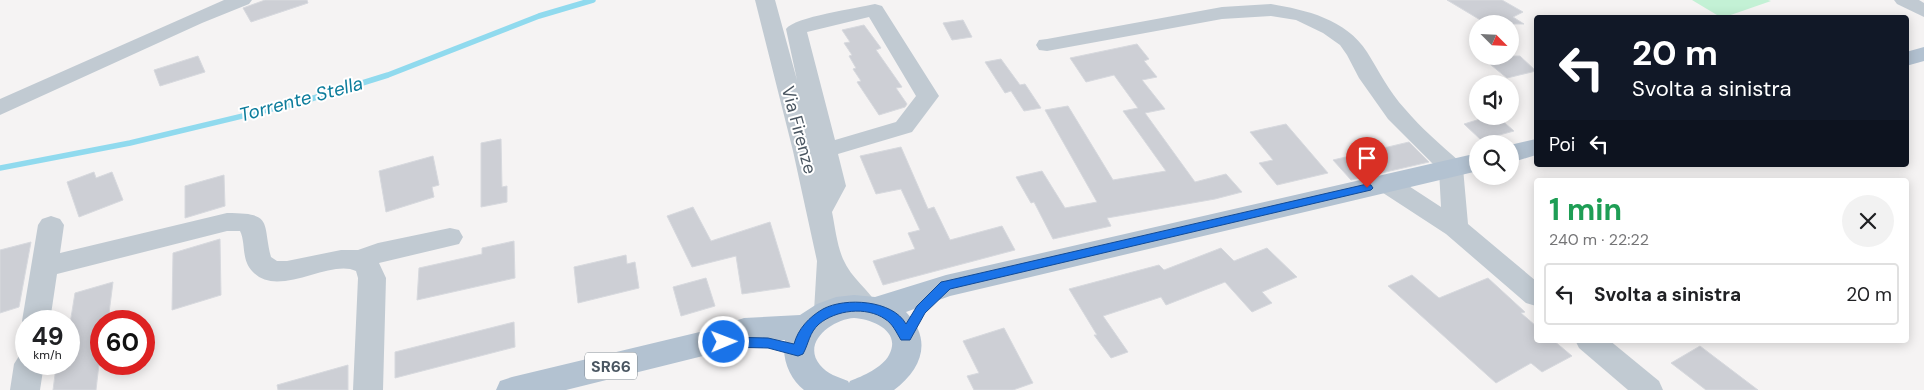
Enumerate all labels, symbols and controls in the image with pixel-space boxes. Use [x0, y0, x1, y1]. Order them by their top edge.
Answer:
north arrow [1469, 15, 1519, 65]
map controls [1469, 15, 1519, 185]
text: 20 m [1632, 30, 1718, 76]
icon: left [1549, 35, 1614, 100]
water label: Torrente Stella [236, 70, 366, 128]
text: Svolta a sinistra [1632, 74, 1792, 103]
button: sound [1469, 75, 1519, 125]
street label: Via Firenze [776, 83, 822, 177]
icon: left [1585, 130, 1613, 158]
text: Poi [1549, 132, 1575, 157]
button: search [1469, 135, 1519, 185]
pin [1346, 137, 1388, 188]
icon: arrive [1353, 144, 1381, 172]
text: 1 min [1549, 190, 1622, 229]
button: close [1842, 195, 1894, 247]
text: 240 m · 22:22 [1549, 229, 1649, 250]
icon: left [1551, 280, 1579, 308]
text: Svolta a sinistra [1594, 282, 1741, 307]
text: 20 m [1846, 282, 1892, 307]
speed limit sign: 60 [90, 310, 155, 375]
position arrow [697, 315, 749, 367]
text: 49 [31, 320, 64, 353]
text: km/h [33, 347, 62, 363]
road number: SR66 [585, 352, 637, 380]

